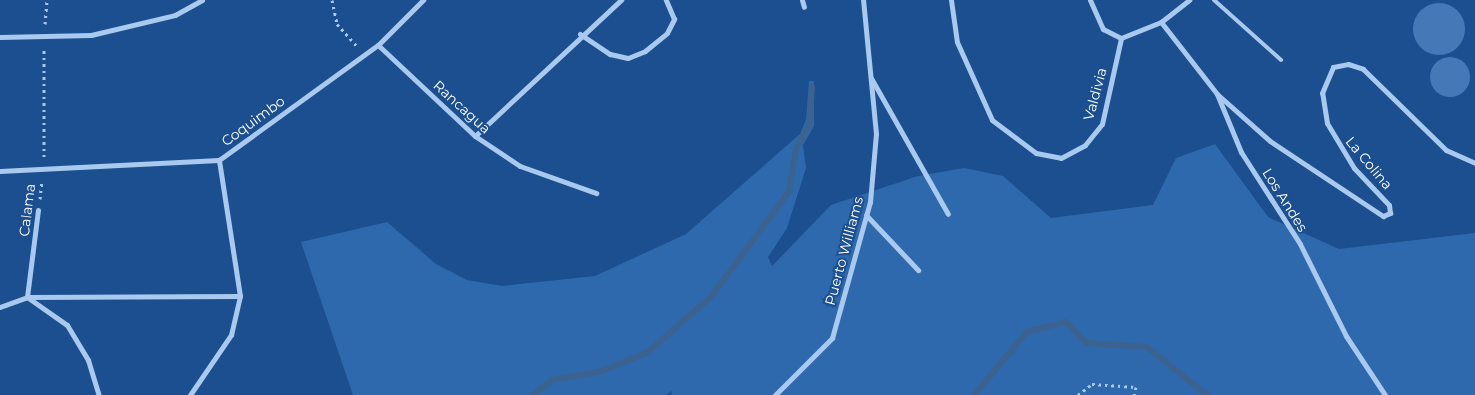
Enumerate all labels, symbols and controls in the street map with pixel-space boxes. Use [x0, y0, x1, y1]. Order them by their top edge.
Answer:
street label: Valdivia [1080, 66, 1110, 122]
street label: Rancagua [430, 77, 494, 137]
street label: Coquimbo [218, 92, 288, 150]
street label: La Colina [1342, 133, 1396, 193]
street label: Los Andes [1259, 165, 1311, 235]
street label: Calama [15, 183, 39, 237]
street label: Puerto Williams [821, 195, 867, 307]

